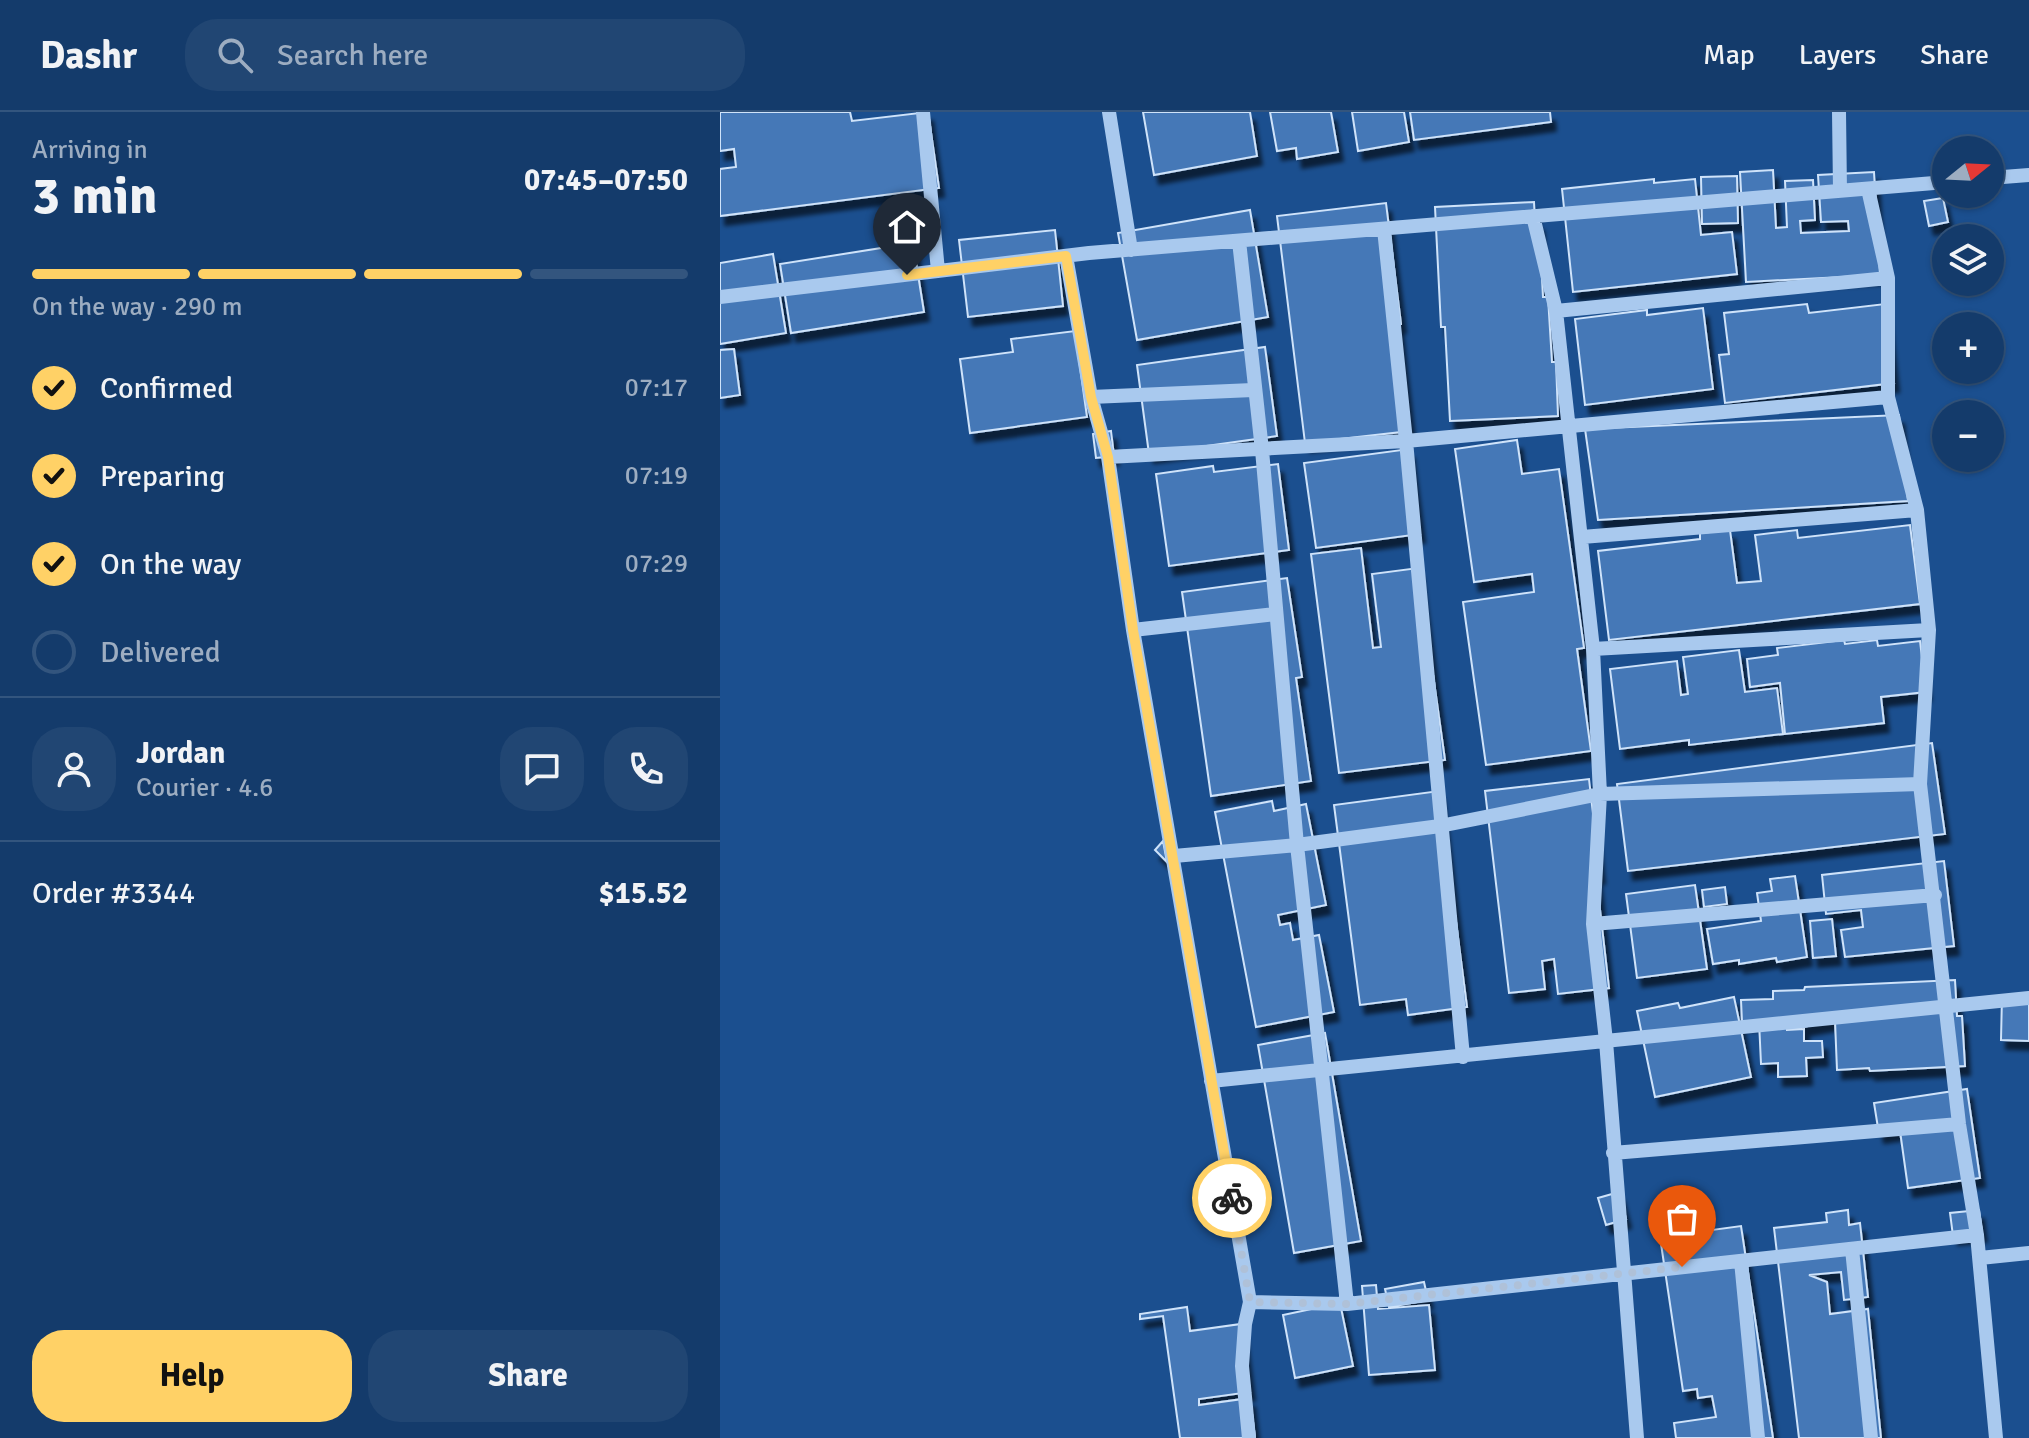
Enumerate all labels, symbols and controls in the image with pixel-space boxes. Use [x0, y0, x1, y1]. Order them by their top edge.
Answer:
search box [185, 19, 745, 91]
text: Dashr [40, 32, 137, 79]
icon: search [213, 33, 257, 77]
text: Search here [277, 37, 428, 74]
text: Map [1703, 38, 1755, 72]
text: Layers [1799, 38, 1876, 72]
text: Share [1920, 38, 1989, 72]
text: Arriving in [32, 134, 148, 166]
north arrow [1932, 136, 2004, 208]
map controls [1932, 136, 2004, 472]
text: 07:45–07:50 [524, 162, 688, 199]
text: 3 min [32, 164, 158, 228]
pin [873, 193, 941, 275]
icon: home [885, 205, 929, 249]
button: layers [1932, 224, 2004, 296]
text: On the way · 290 m [32, 291, 242, 323]
button: + [1932, 312, 2004, 384]
icon: check [32, 366, 76, 410]
text: Confirmed [100, 370, 233, 407]
text: 07:17 [625, 372, 688, 404]
button: − [1932, 400, 2004, 472]
icon: check [32, 454, 76, 498]
text: Preparing [100, 458, 225, 495]
text: 07:19 [625, 460, 688, 492]
icon: check [32, 542, 76, 586]
text: On the way [100, 546, 241, 583]
text: 07:29 [625, 548, 688, 580]
text: Delivered [100, 634, 221, 671]
button: person [32, 727, 116, 811]
button: chat [500, 727, 584, 811]
button: phone [604, 727, 688, 811]
text: Jordan [136, 735, 225, 772]
text: Courier · 4.6 [136, 772, 273, 804]
text: Order #3344 [32, 875, 195, 912]
text: $15.52 [598, 875, 688, 912]
courier [1192, 1158, 1272, 1238]
icon: bike [1210, 1176, 1254, 1220]
pin [1648, 1185, 1716, 1267]
icon: bag [1660, 1197, 1704, 1241]
button: Help [32, 1330, 352, 1422]
button: Share [368, 1330, 688, 1422]

